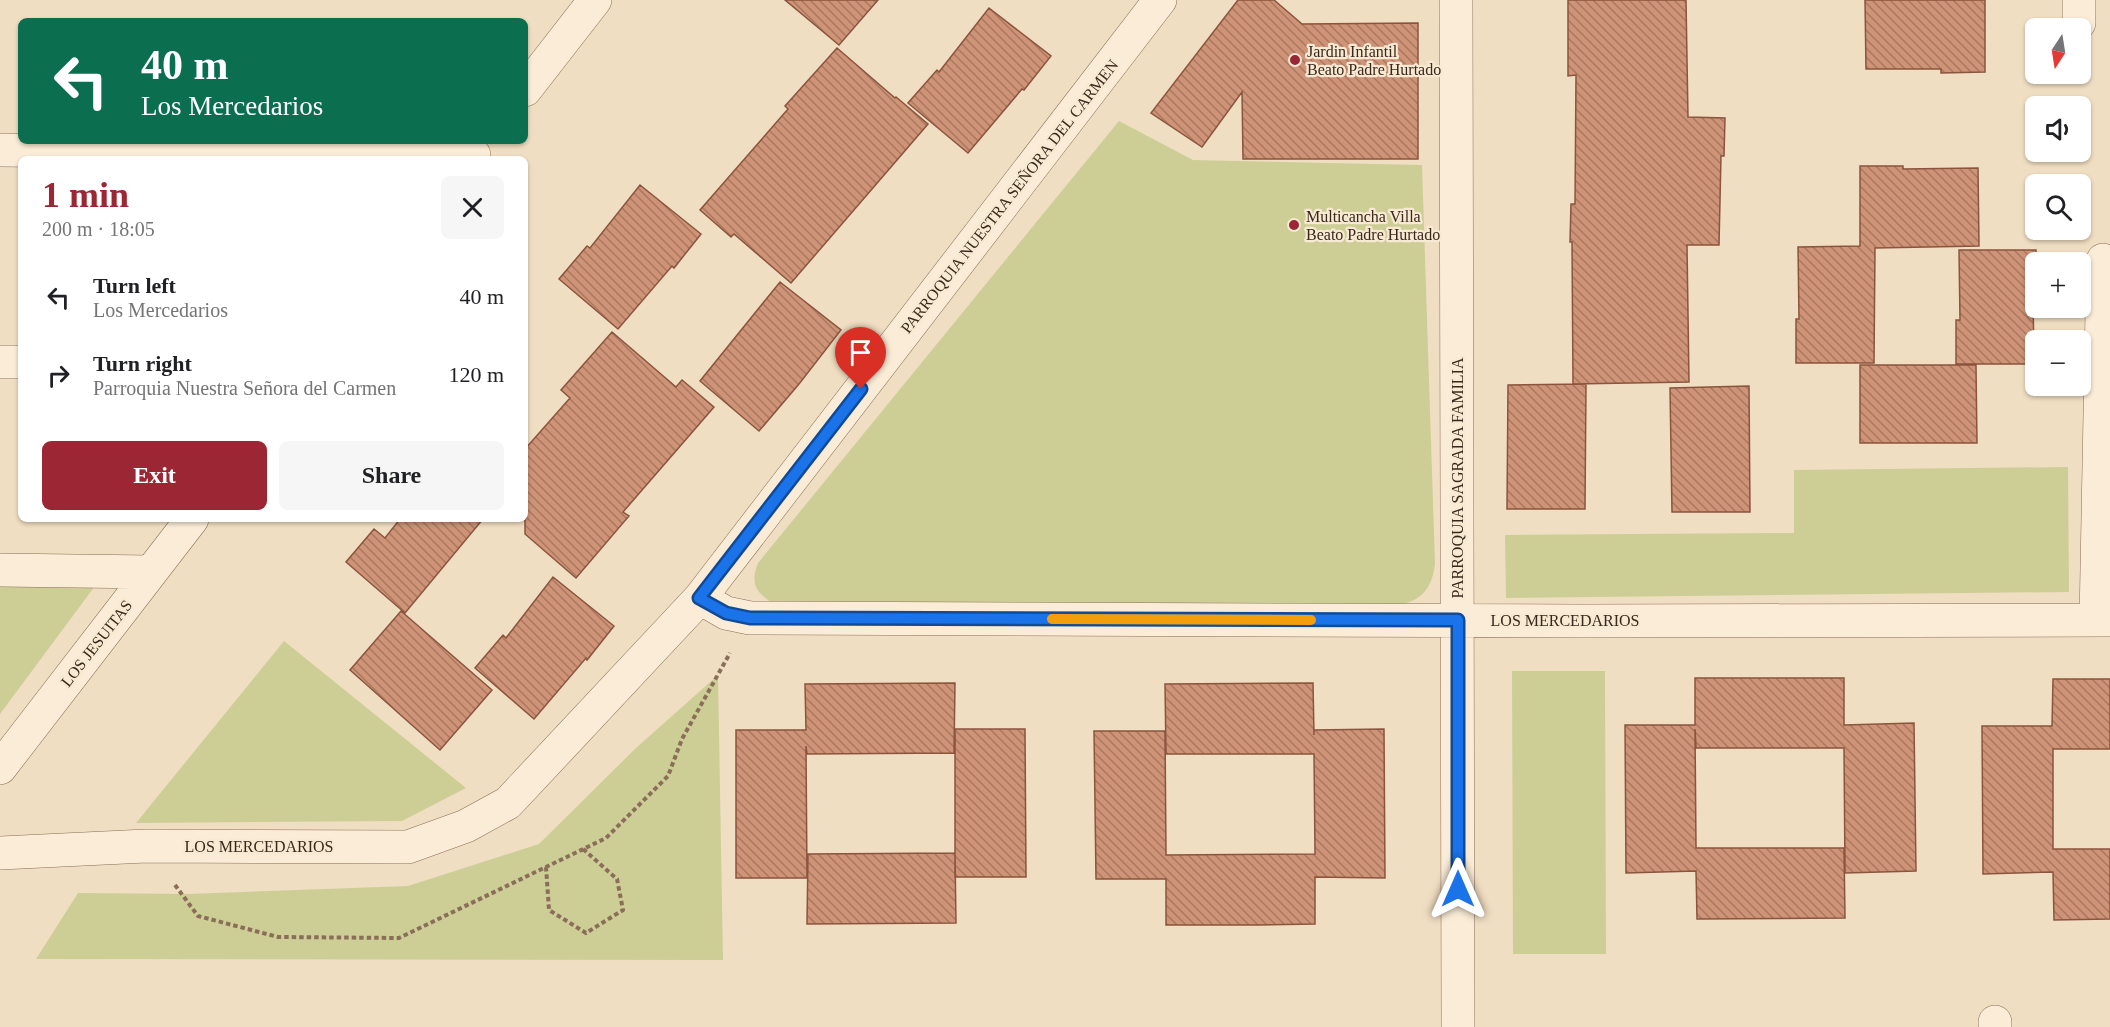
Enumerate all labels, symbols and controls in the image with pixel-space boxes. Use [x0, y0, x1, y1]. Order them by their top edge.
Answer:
north arrow [2025, 18, 2091, 84]
map controls [2025, 18, 2091, 396]
icon: left [42, 42, 120, 120]
text: 40 m [141, 42, 229, 88]
place label: Jardin Infantil Beato Padre Hurtado [1307, 43, 1441, 78]
marker: Jardin Infantil Beato Padre Hurtado [1288, 53, 1302, 67]
street label: PARROQUIA NUESTRA SEÑORA DEL CARMEN [897, 56, 1122, 336]
text: Los Mercedarios [141, 91, 323, 121]
button: sound [2025, 96, 2091, 162]
button: search [2025, 174, 2091, 240]
text: 1 min [42, 175, 129, 215]
button: close [441, 176, 504, 239]
place label: Multicancha Villa Beato Padre Hurtado [1306, 208, 1440, 243]
text: 200 m · 18:05 [42, 218, 155, 240]
marker: Multicancha Villa Beato Padre Hurtado [1287, 218, 1301, 232]
button: + [2025, 252, 2091, 318]
text: Turn left [93, 273, 176, 298]
icon: left [42, 281, 75, 314]
text: 40 m [459, 284, 504, 309]
text: Los Mercedarios [93, 299, 228, 321]
pin [835, 327, 886, 389]
button: − [2025, 330, 2091, 396]
icon: arrive [844, 336, 877, 369]
text: Turn right [93, 351, 192, 376]
street label: PARROQUIA SAGRADA FAMILIA [1449, 357, 1466, 598]
icon: right [42, 359, 75, 392]
text: 120 m [448, 362, 504, 387]
text: Parroquia Nuestra Señora del Carmen [93, 377, 396, 399]
button: Exit [42, 441, 267, 510]
button: Share [279, 441, 504, 510]
street label: LOS JESUITAS [57, 597, 135, 690]
street label: LOS MERCEDARIOS [1491, 612, 1639, 629]
street label: LOS MERCEDARIOS [185, 838, 333, 855]
position arrow [1426, 857, 1490, 921]

